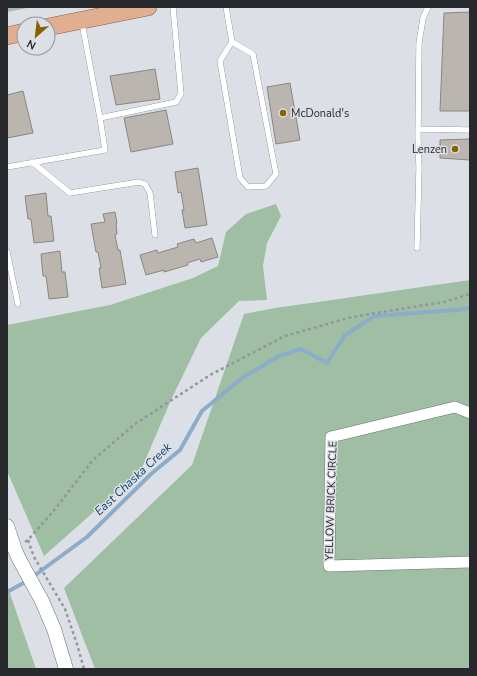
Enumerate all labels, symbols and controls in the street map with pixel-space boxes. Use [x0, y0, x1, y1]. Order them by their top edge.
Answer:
north arrow [16, 16, 56, 56]
text: N [24, 36, 39, 53]
place label: McDonald's [291, 106, 349, 121]
marker: McDonald's [278, 108, 288, 118]
place label: Lenzen [412, 142, 447, 157]
marker: Lenzen [450, 144, 460, 154]
water label: East Chaska Creek [91, 438, 176, 519]
street label: YELLOW BRICK CIRCLE [321, 441, 341, 562]

